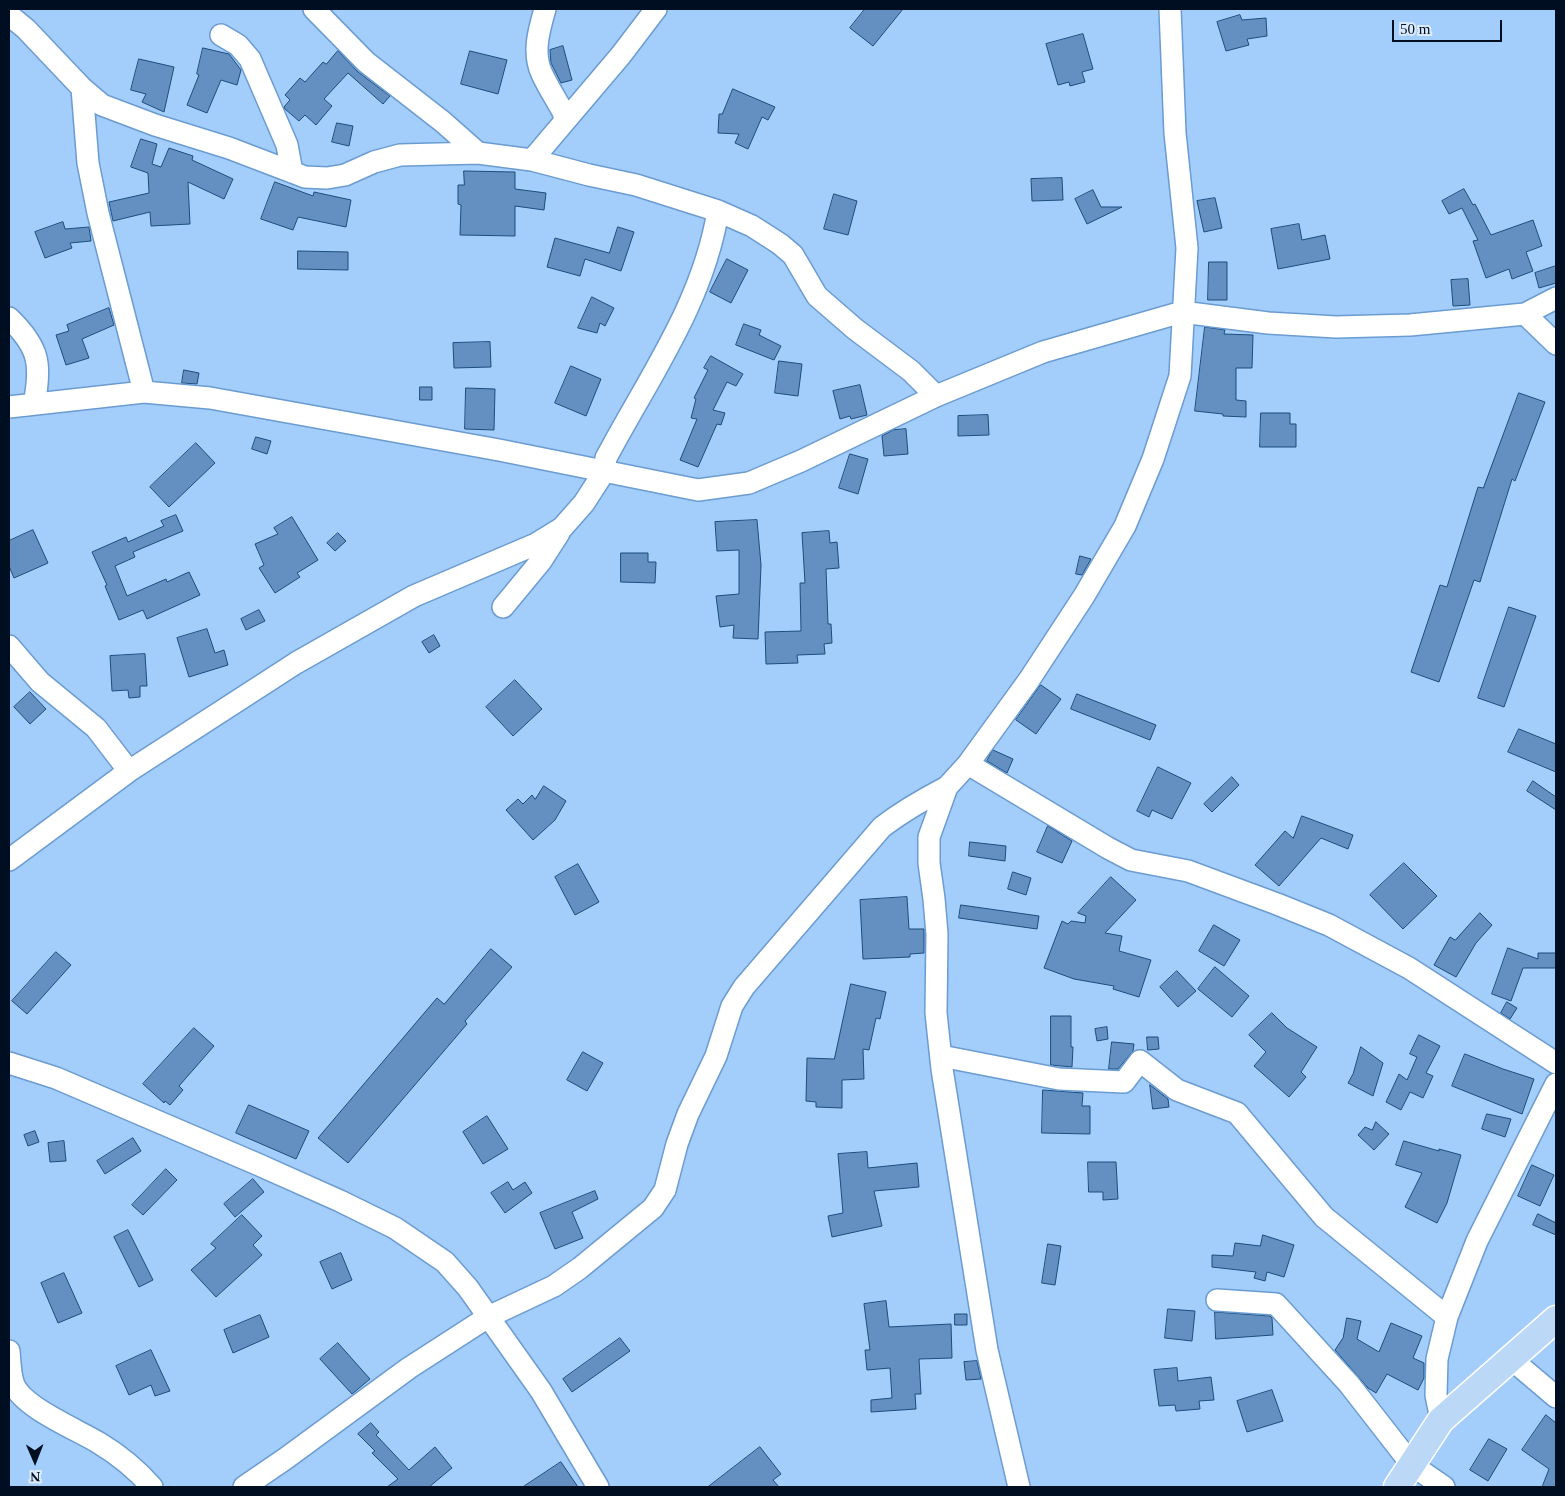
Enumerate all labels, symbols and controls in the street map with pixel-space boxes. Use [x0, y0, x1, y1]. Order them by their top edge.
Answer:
scale bar [1395, 10, 1505, 42]
text: 50 m [1400, 21, 1430, 37]
north arrow [10, 1436, 60, 1486]
text: N [30, 1469, 40, 1484]

